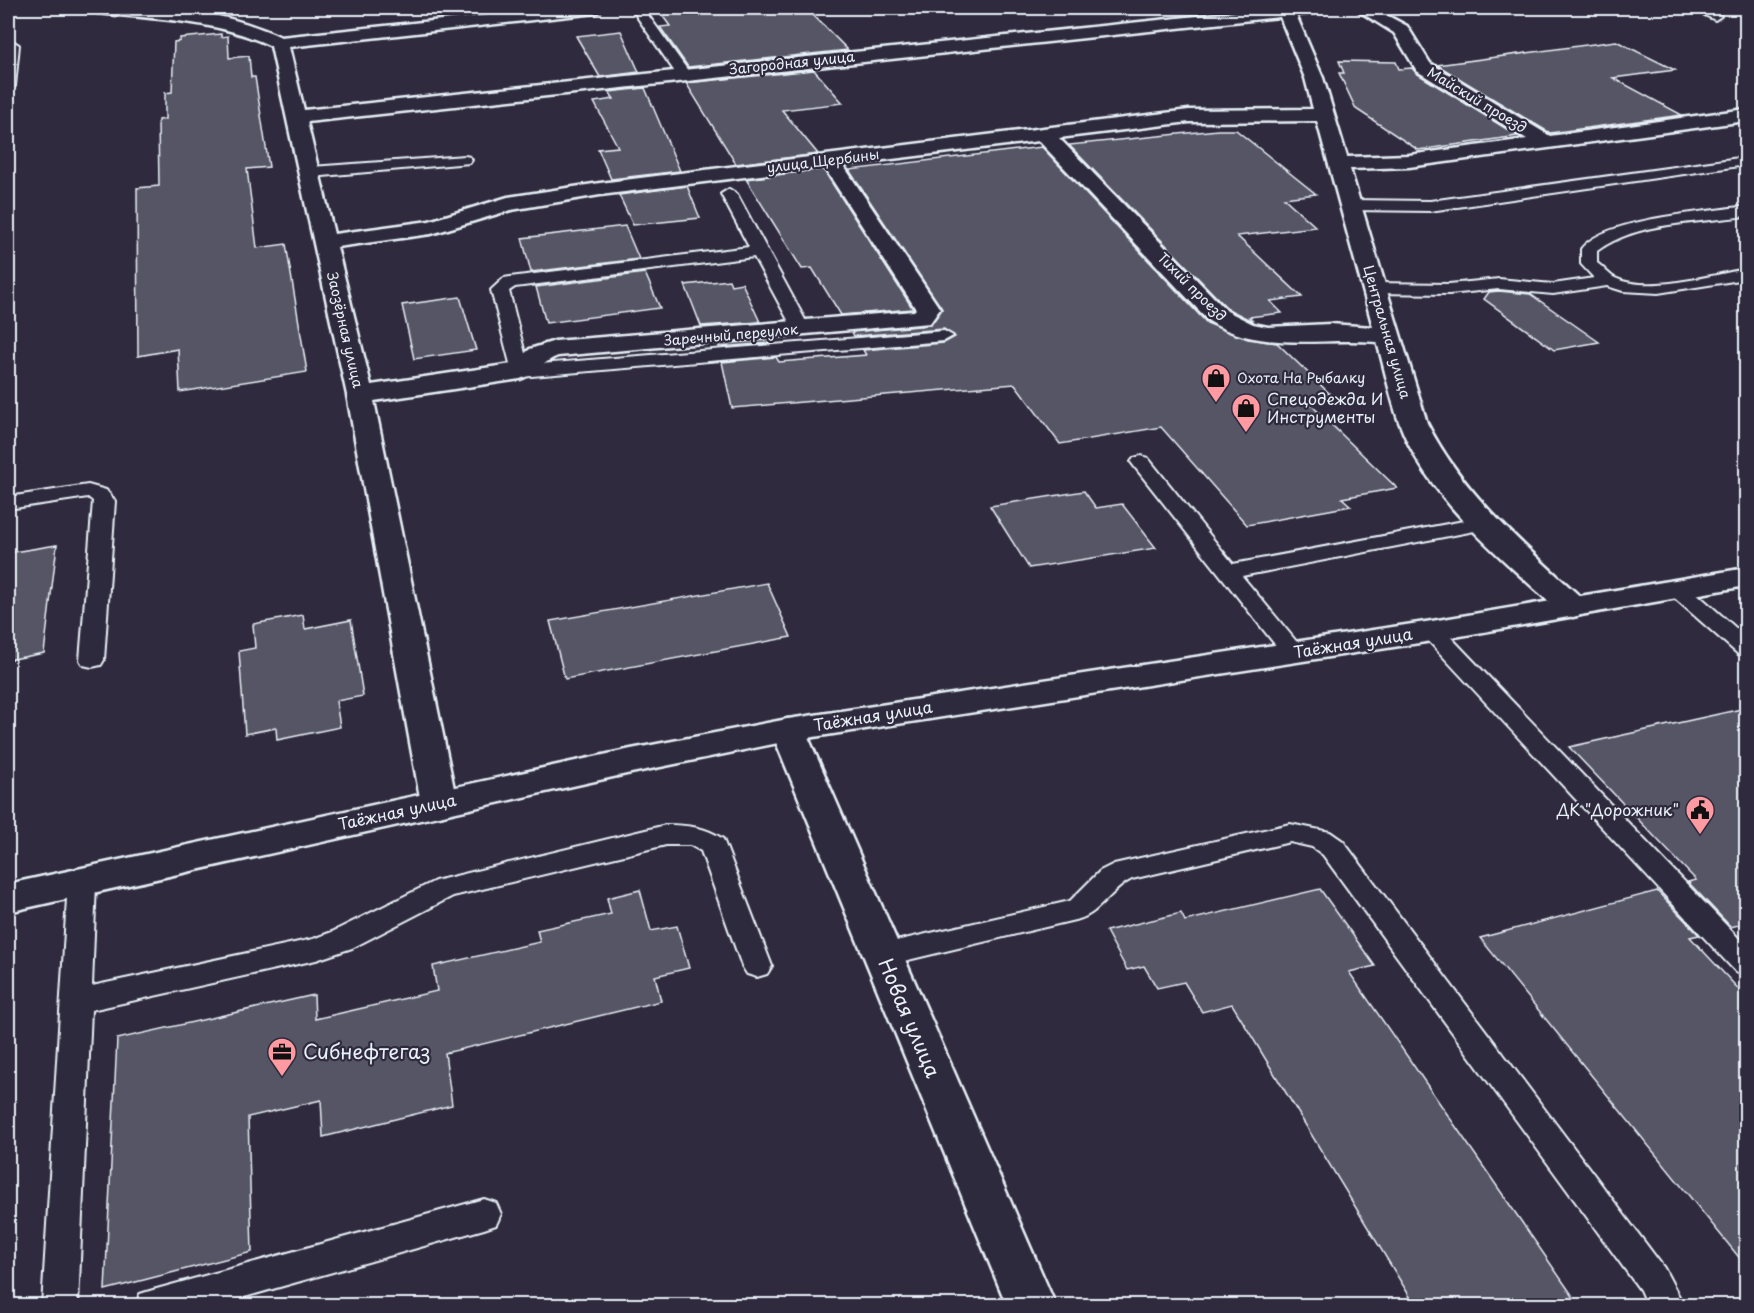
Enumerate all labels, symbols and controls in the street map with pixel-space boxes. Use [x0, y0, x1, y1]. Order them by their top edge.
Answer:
street label: Загородная улица [728, 45, 856, 80]
street label: Майский проезд [1423, 62, 1531, 138]
street label: улица Щербины [766, 143, 880, 178]
street label: Тихий проезд [1153, 247, 1232, 326]
street label: Центральная улица [1358, 263, 1417, 401]
street label: Заозёрная улица [322, 270, 369, 390]
street label: Заречный переулок [663, 318, 800, 351]
shop icon: Охота На Рыбалку [1200, 362, 1232, 404]
place label: Охота На Рыбалку [1237, 367, 1365, 388]
place label: Спецодежда И Инструменты [1267, 386, 1384, 428]
shop icon: Спецодежда И Инструменты [1230, 392, 1262, 434]
street label: Таёжная улица [1292, 621, 1414, 663]
street label: Таёжная улица [812, 694, 934, 736]
street label: Таёжная улица [336, 787, 458, 835]
public building icon: ДК "Дорожник" [1684, 794, 1716, 836]
place label: ДК "Дорожник" [1556, 797, 1679, 821]
street label: Новая улица [871, 953, 949, 1082]
office icon: Сибнефтегаз [266, 1036, 298, 1078]
place label: Сибнефтегаз [303, 1036, 430, 1066]

